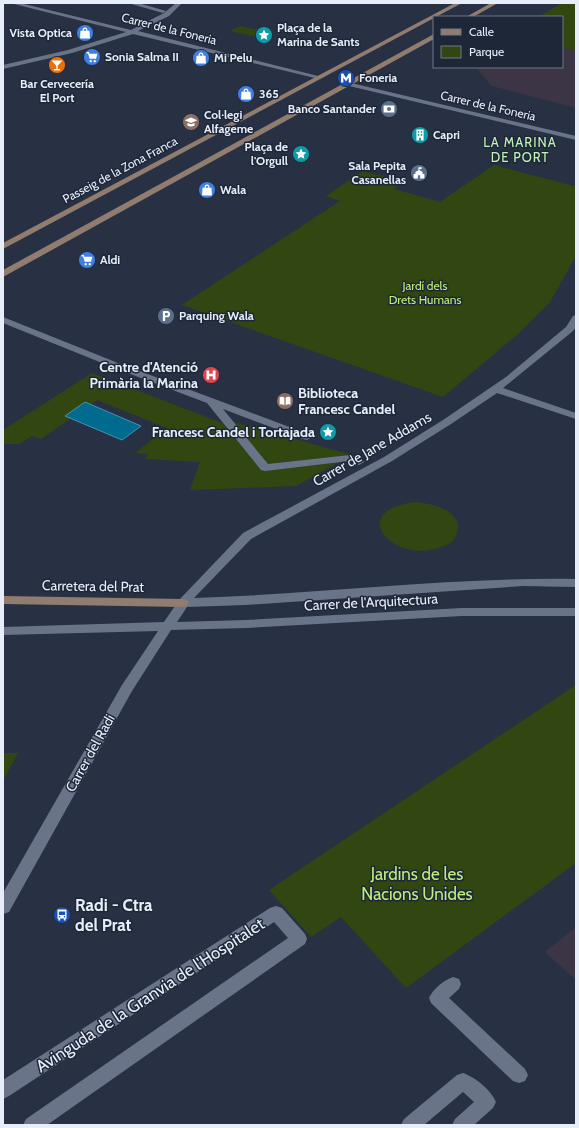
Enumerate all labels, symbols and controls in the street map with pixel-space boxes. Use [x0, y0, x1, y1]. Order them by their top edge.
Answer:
street label: Carrer de la Foneria [120, 9, 218, 48]
legend [433, 16, 563, 68]
place label: Plaça de la Marina de Sants [277, 20, 359, 49]
shop icon: Vista Optica [75, 23, 95, 43]
text: Calle [469, 24, 494, 39]
place label: Vista Optica [10, 25, 72, 40]
place icon: Plaça de la Marina de Sants [254, 25, 274, 45]
text: Parque [469, 44, 504, 59]
supermarket icon: Sonia Salma II [82, 47, 102, 67]
shop icon: Mi Pelu [191, 48, 211, 68]
place label: Sonia Salma II [105, 49, 179, 64]
place label: Mi Pelu [214, 50, 252, 65]
bar icon: Bar Cervecería El Port [47, 55, 67, 75]
metro station icon: Foneria [336, 68, 356, 88]
place label: Foneria [359, 70, 397, 85]
place label: Bar Cervecería El Port [20, 76, 94, 105]
shop icon: 365 [236, 84, 256, 104]
place label: 365 [259, 86, 279, 101]
street label: Carrer de la Foneria [439, 87, 537, 124]
bank icon: Banco Santander [379, 99, 399, 119]
place label: Banco Santander [288, 101, 376, 116]
place label: Col·legi Alfageme [204, 107, 253, 136]
school or university icon: Col·legi Alfageme [181, 112, 201, 132]
building icon: Capri [410, 125, 430, 145]
place label: Capri [433, 127, 460, 142]
street label: Passeig de la Zona Franca [60, 133, 180, 206]
district label: LA MARINA DE PORT [483, 134, 557, 165]
place label: Plaça de l'Orgull [245, 139, 288, 168]
place icon: Plaça de l'Orgull [291, 144, 311, 164]
place label: Sala Pepita Casanellas [348, 158, 406, 187]
public building icon: Sala Pepita Casanellas [409, 163, 429, 183]
shop icon: Wala [197, 180, 217, 200]
place label: Wala [220, 182, 246, 197]
supermarket icon: Aldi [77, 250, 97, 270]
place label: Aldi [100, 252, 120, 267]
park label: Jardí dels Drets Humans [389, 278, 461, 307]
parking icon: Parquing Wala [156, 306, 176, 326]
place label: Parquing Wala [179, 308, 254, 323]
place label: Centre d'Atenció Primària la Marina [90, 358, 198, 392]
hospital icon: Centre d'Atenció Primària la Marina [201, 365, 221, 385]
place label: Biblioteca Francesc Candel [298, 384, 395, 418]
library icon: Biblioteca Francesc Candel [275, 391, 295, 411]
street label: Carrer de Jane Addams [310, 408, 435, 490]
place icon: Francesc Candel i Tortajada [318, 422, 338, 442]
place label: Francesc Candel i Tortajada [152, 423, 315, 441]
street label: Carretera del Prat [42, 576, 144, 596]
street label: Carrer de l'Arquitectura [304, 589, 439, 614]
street label: Carrer del Radi [61, 711, 119, 795]
park label: Jardins de les Nacions Unides [361, 864, 473, 904]
place label: Radi - Ctra del Prat [75, 895, 153, 935]
bus stop icon: Radi - Ctra del Prat [52, 905, 72, 925]
street label: Avinguda de la Granvia de l'Hospitalet [32, 913, 268, 1076]

